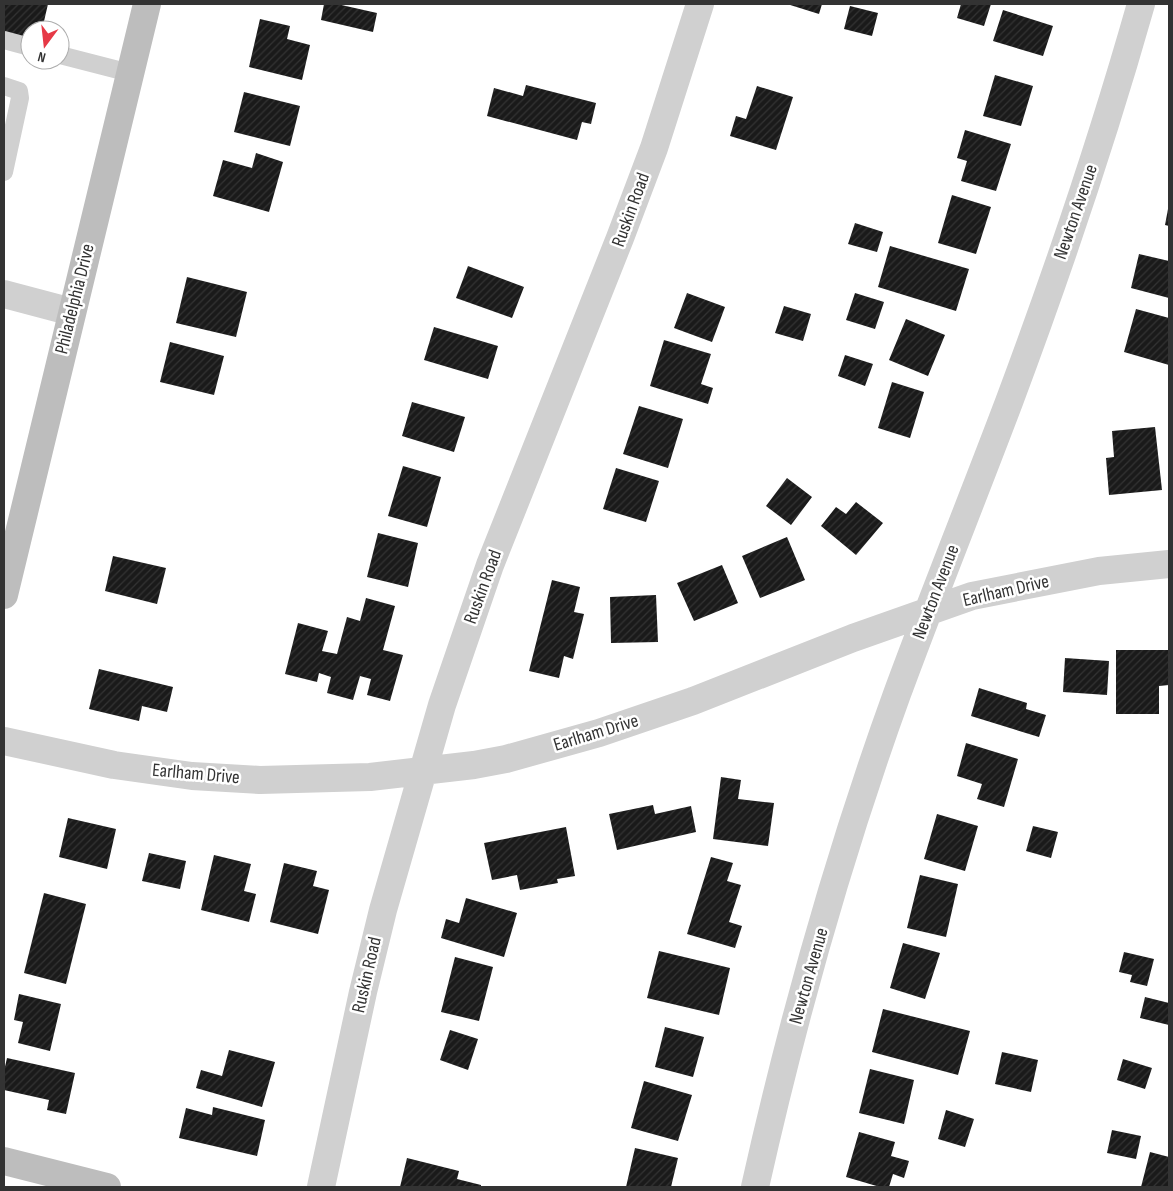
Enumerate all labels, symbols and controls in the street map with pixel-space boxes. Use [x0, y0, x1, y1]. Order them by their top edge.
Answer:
north arrow [20, 20, 70, 70]
text: N [36, 48, 48, 66]
street label: Newton Avenue [1049, 161, 1103, 263]
street label: Ruskin Road [607, 170, 655, 250]
street label: Philadelphia Drive [50, 242, 100, 356]
street label: Newton Avenue [908, 542, 964, 642]
street label: Ruskin Road [459, 547, 507, 627]
street label: Earlham Drive [961, 570, 1051, 612]
street label: Earlham Drive [551, 709, 641, 757]
street label: Earlham Drive [151, 759, 241, 789]
street label: Newton Avenue [784, 925, 834, 1027]
street label: Ruskin Road [347, 935, 387, 1015]

